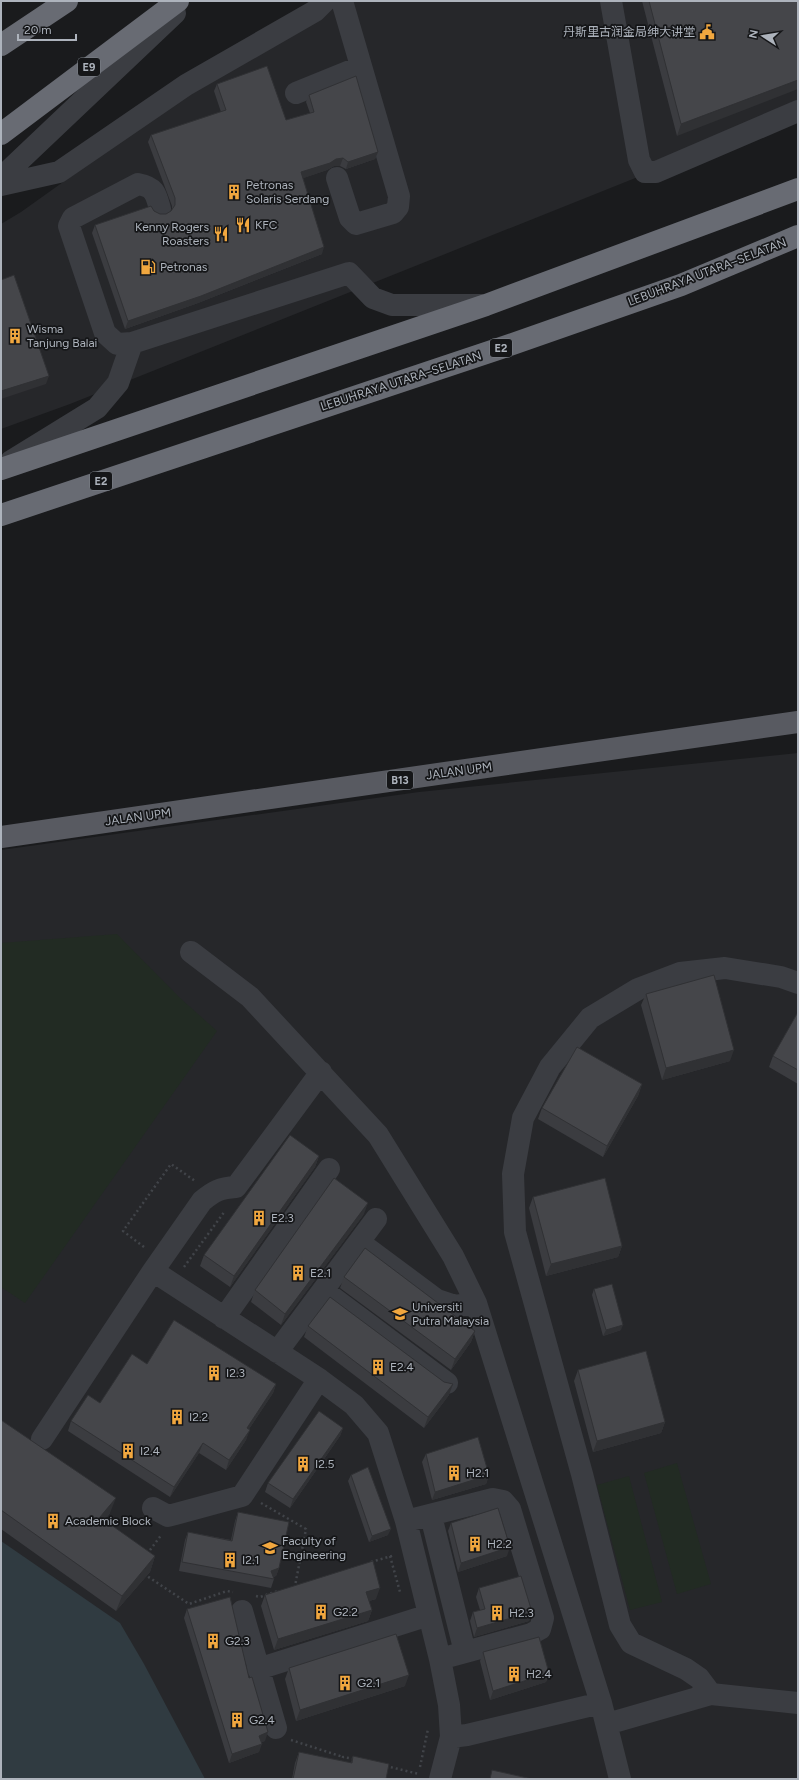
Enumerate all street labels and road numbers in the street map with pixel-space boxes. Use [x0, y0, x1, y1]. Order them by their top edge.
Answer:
road number: E9 [78, 58, 100, 76]
street label: LEBUHRAYA UTARA–SELATAN [626, 235, 788, 309]
road number: E2 [490, 339, 512, 357]
street label: LEBUHRAYA UTARA–SELATAN [319, 348, 483, 414]
road number: E2 [90, 472, 112, 490]
street label: JALAN UPM [425, 759, 493, 783]
road number: B13 [387, 771, 413, 789]
street label: JALAN UPM [104, 805, 172, 829]

